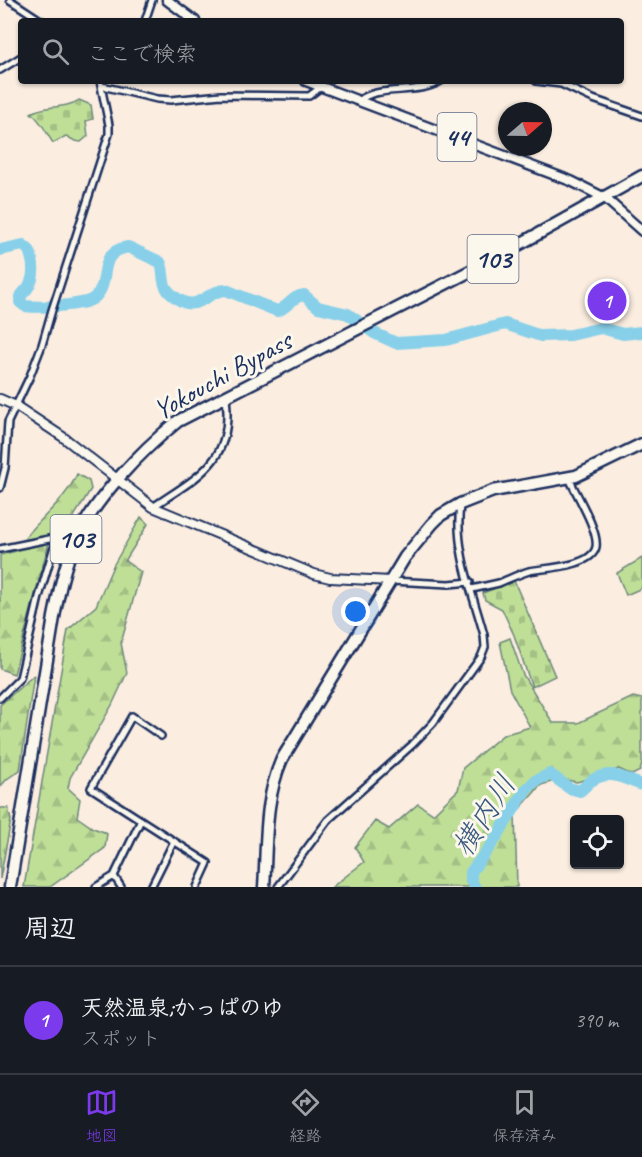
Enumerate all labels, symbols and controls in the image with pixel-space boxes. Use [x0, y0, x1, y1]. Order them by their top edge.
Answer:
search box [18, 18, 624, 84]
icon: search [39, 35, 72, 68]
text: ここで検索 [87, 40, 197, 68]
north arrow [498, 102, 552, 156]
road number: 44 [438, 113, 476, 161]
road number: 103 [468, 235, 518, 283]
pin: 1 [588, 278, 626, 324]
street label: Yokouchi Bypass [147, 322, 299, 427]
road number: 103 [50, 515, 101, 563]
your location [341, 597, 370, 626]
water label: 横内川 [444, 767, 524, 863]
map controls [570, 815, 624, 869]
button: locate [570, 815, 624, 869]
text: 周辺 [24, 912, 76, 945]
text: 天然温泉;かっぱのゆ [81, 994, 283, 1022]
text: 1 [39, 1008, 48, 1033]
text: 390 m [575, 1008, 618, 1033]
text: スポット [81, 1026, 161, 1051]
tab: 地図 [85, 1086, 118, 1146]
tab: 経路 [289, 1086, 322, 1146]
tab: 保存済み [493, 1086, 557, 1146]

